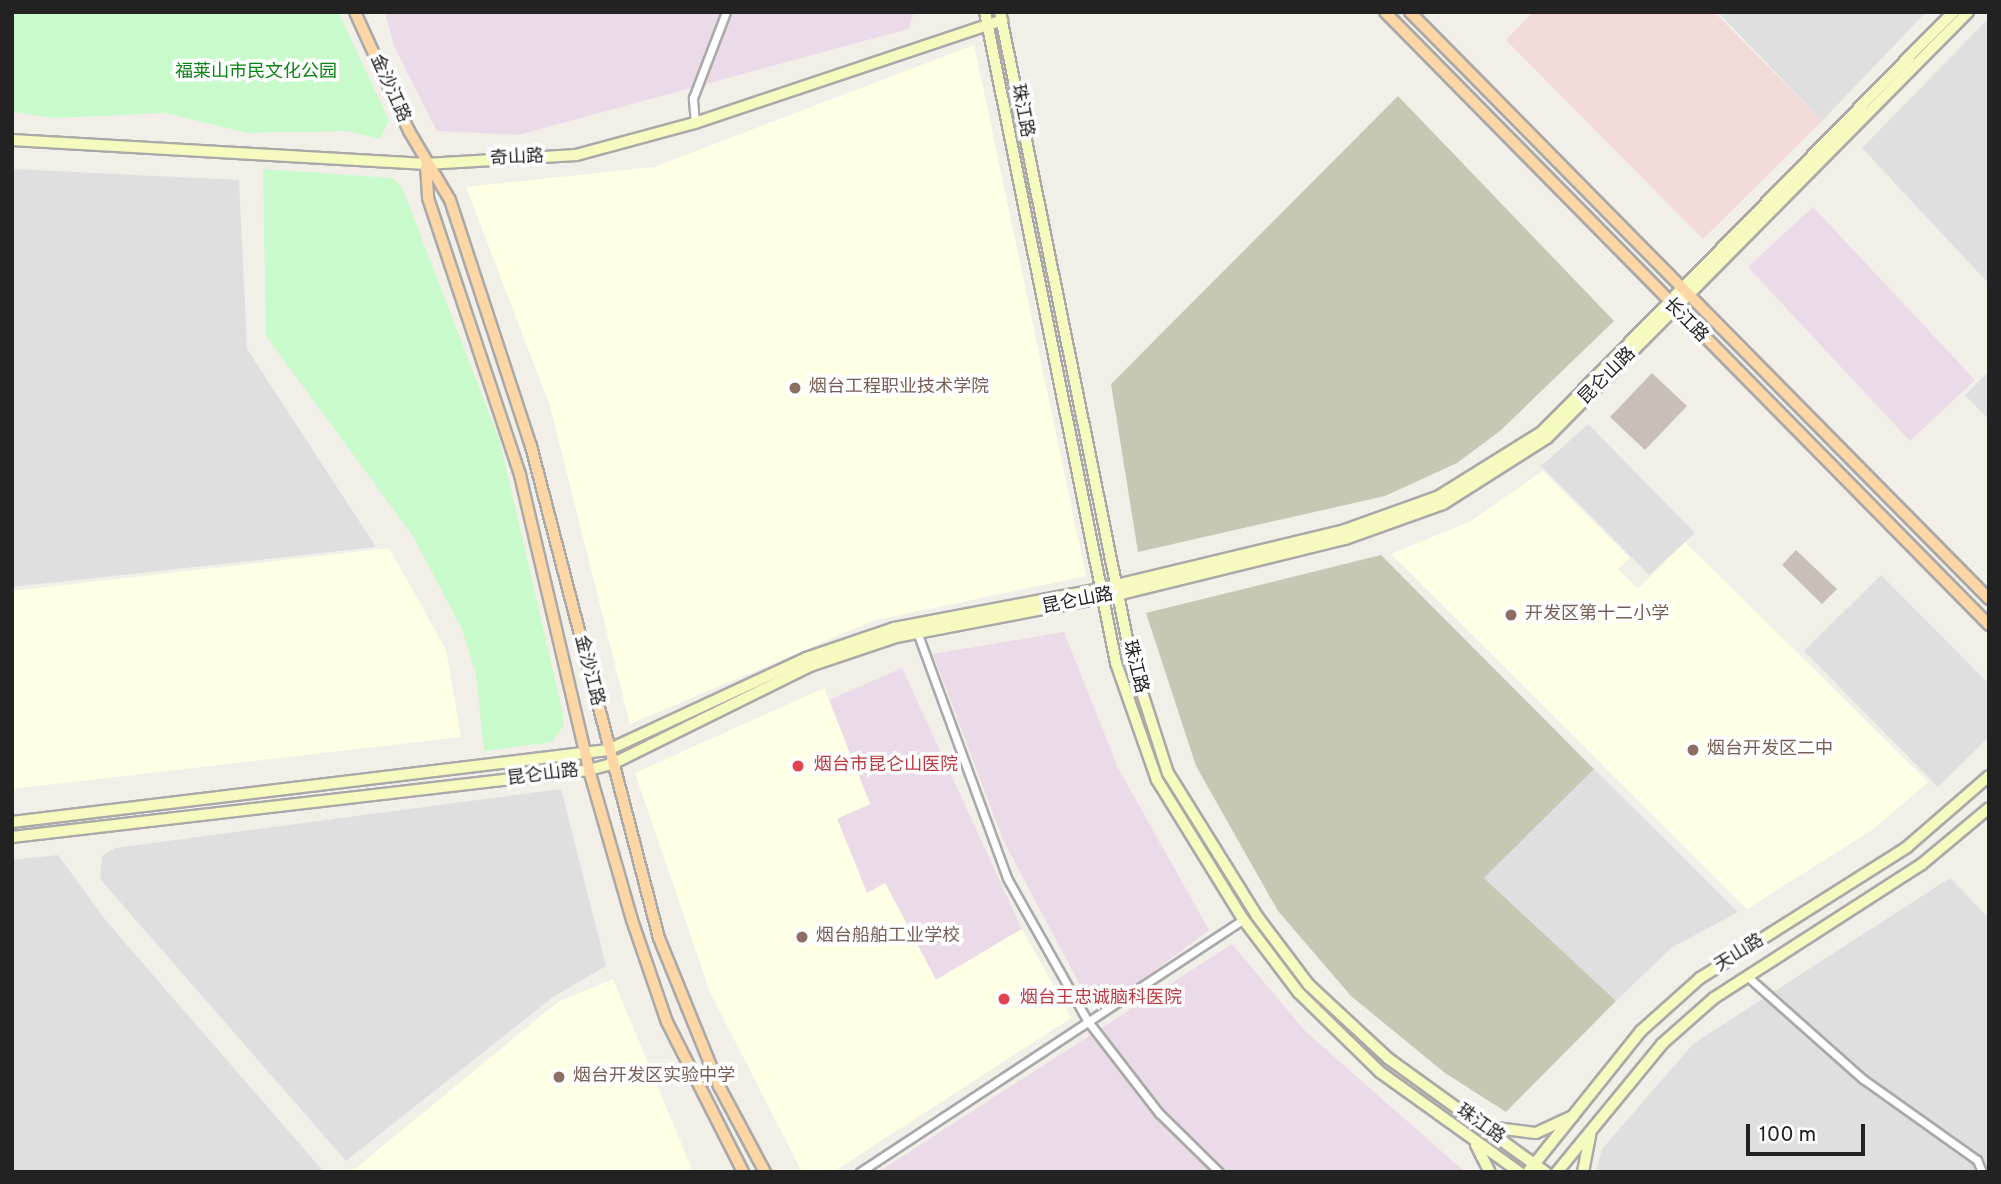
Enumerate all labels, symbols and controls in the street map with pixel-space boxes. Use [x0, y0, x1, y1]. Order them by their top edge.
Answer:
street label: 金沙江路 [364, 52, 414, 126]
park label: 福莱山市民文化公园 [175, 62, 337, 84]
street label: 珠江路 [1005, 82, 1037, 140]
street label: 奇山路 [489, 147, 545, 171]
street label: 长江路 [1658, 294, 1712, 348]
street label: 昆仑山路 [1575, 344, 1641, 410]
place label: 烟台工程职业技术学院 [809, 377, 989, 399]
marker: 烟台工程职业技术学院 [787, 380, 803, 396]
street label: 昆仑山路 [1041, 585, 1115, 619]
place label: 开发区第十二小学 [1525, 604, 1669, 626]
marker: 开发区第十二小学 [1503, 607, 1519, 623]
street label: 金沙江路 [569, 633, 607, 709]
street label: 珠江路 [1117, 638, 1151, 696]
place label: 烟台开发区二中 [1707, 739, 1833, 761]
marker: 烟台开发区二中 [1685, 742, 1701, 758]
place label: 烟台市昆仑山医院 [814, 755, 958, 777]
marker: 烟台市昆仑山医院 [788, 756, 808, 776]
street label: 昆仑山路 [506, 761, 580, 791]
place label: 烟台船舶工业学校 [816, 926, 960, 948]
marker: 烟台船舶工业学校 [794, 929, 810, 945]
street label: 天山路 [1711, 931, 1769, 977]
place label: 烟台王忠诚脑科医院 [1020, 988, 1182, 1010]
marker: 烟台王忠诚脑科医院 [994, 989, 1014, 1009]
place label: 烟台开发区实验中学 [573, 1066, 735, 1088]
marker: 烟台开发区实验中学 [551, 1069, 567, 1085]
street label: 珠江路 [1452, 1101, 1508, 1149]
scale bar [1749, 1110, 1868, 1154]
text: 100 m [1759, 1122, 1816, 1149]

